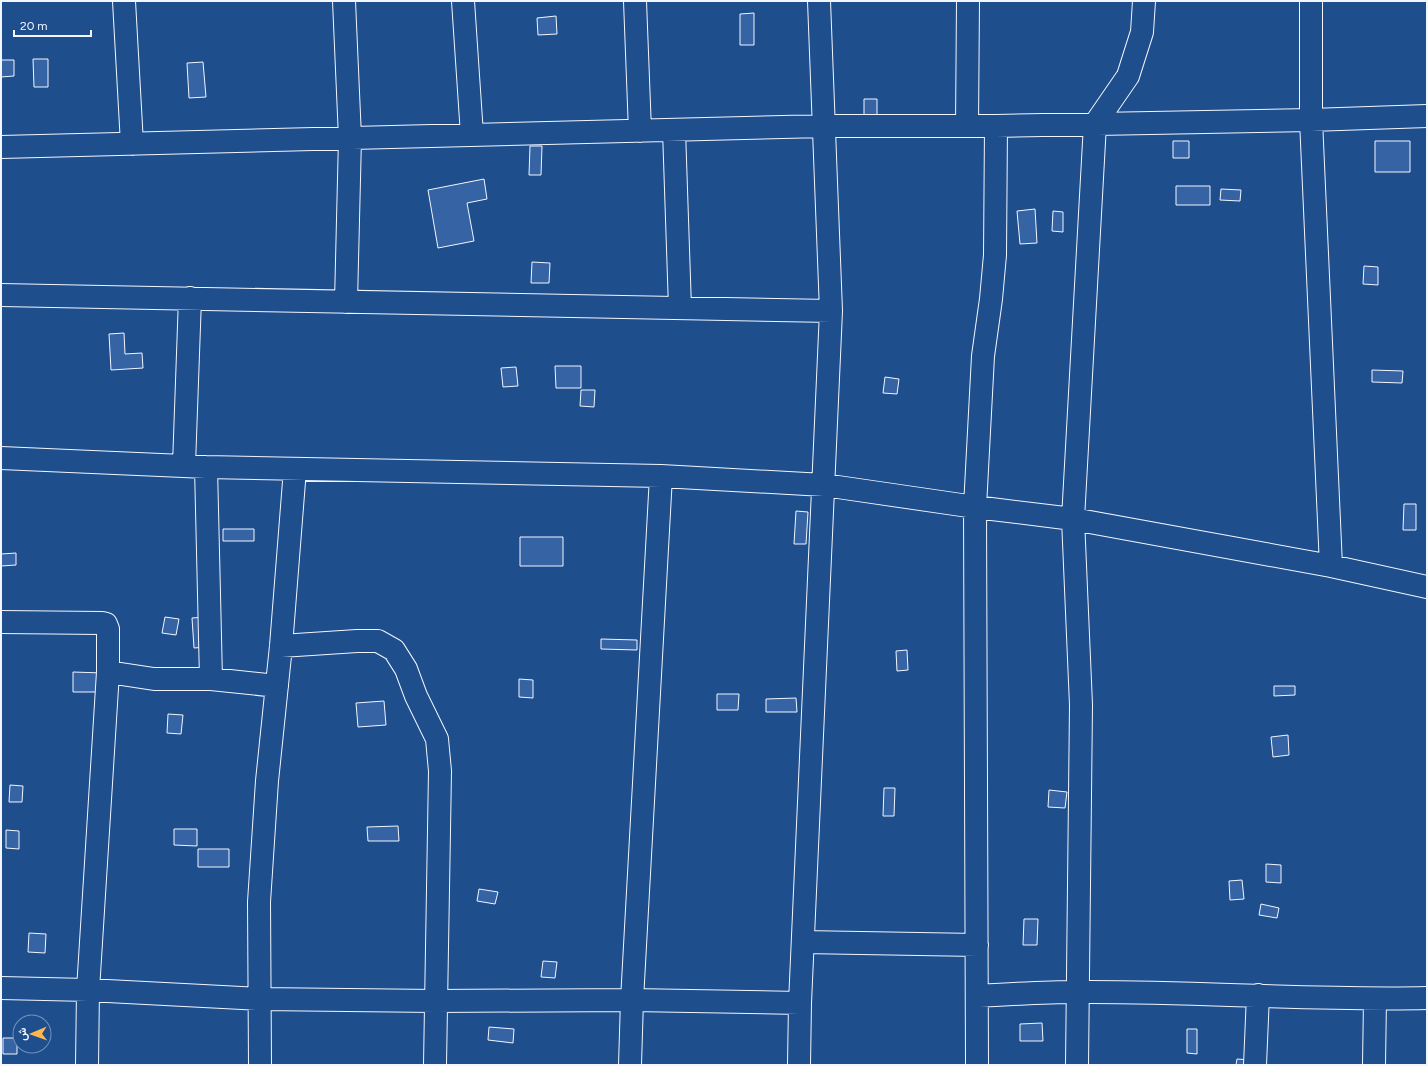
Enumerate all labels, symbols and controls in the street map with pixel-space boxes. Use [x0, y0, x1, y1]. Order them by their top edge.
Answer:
scale bar [14, 12, 91, 38]
text: 20 m [20, 19, 48, 33]
north arrow [12, 1014, 52, 1054]
text: ش [16, 1027, 29, 1041]

